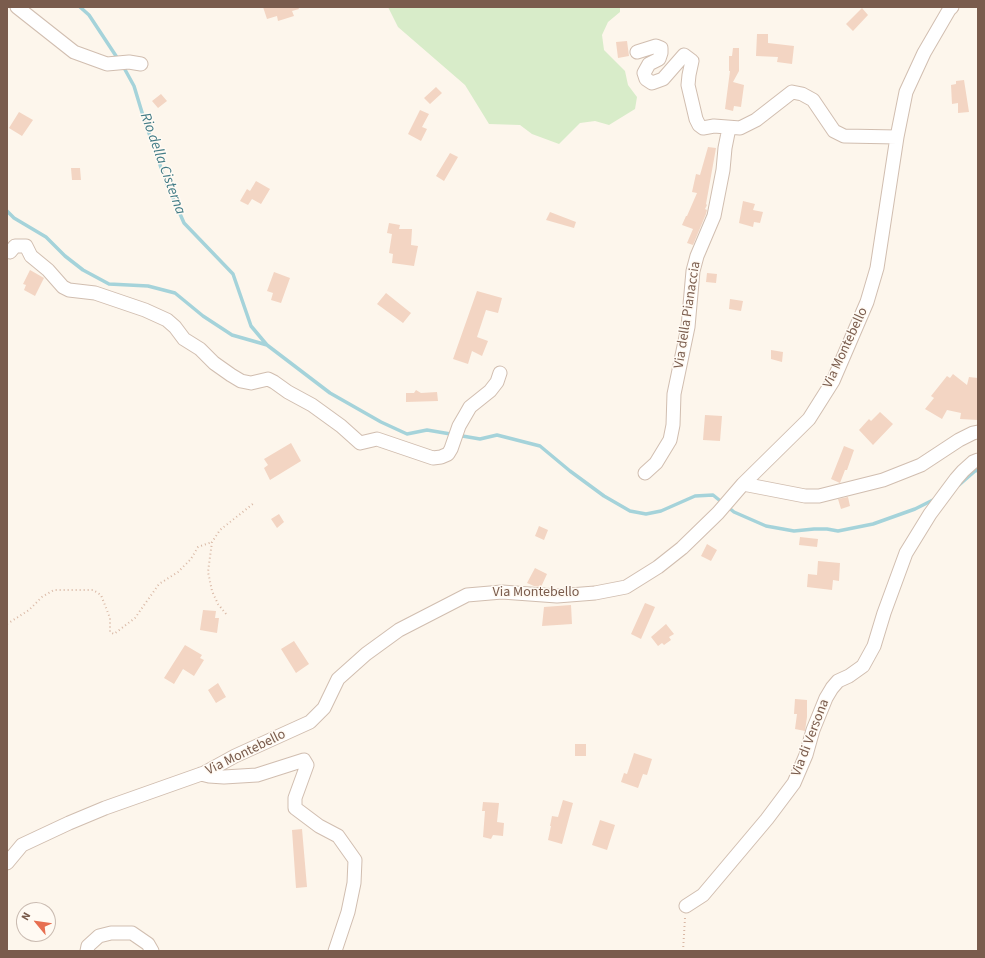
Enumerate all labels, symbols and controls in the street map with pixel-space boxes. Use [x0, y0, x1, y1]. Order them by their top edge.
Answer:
water label: Rio della Cisterna [135, 111, 189, 217]
street label: Via della Pianaccia [671, 260, 705, 370]
street label: Via Montebello [820, 305, 872, 391]
street label: Via Montebello [493, 585, 579, 601]
street label: Via di Versona [789, 697, 833, 779]
street label: Via Montebello [203, 726, 289, 780]
north arrow [16, 902, 56, 942]
text: N [18, 910, 34, 923]

